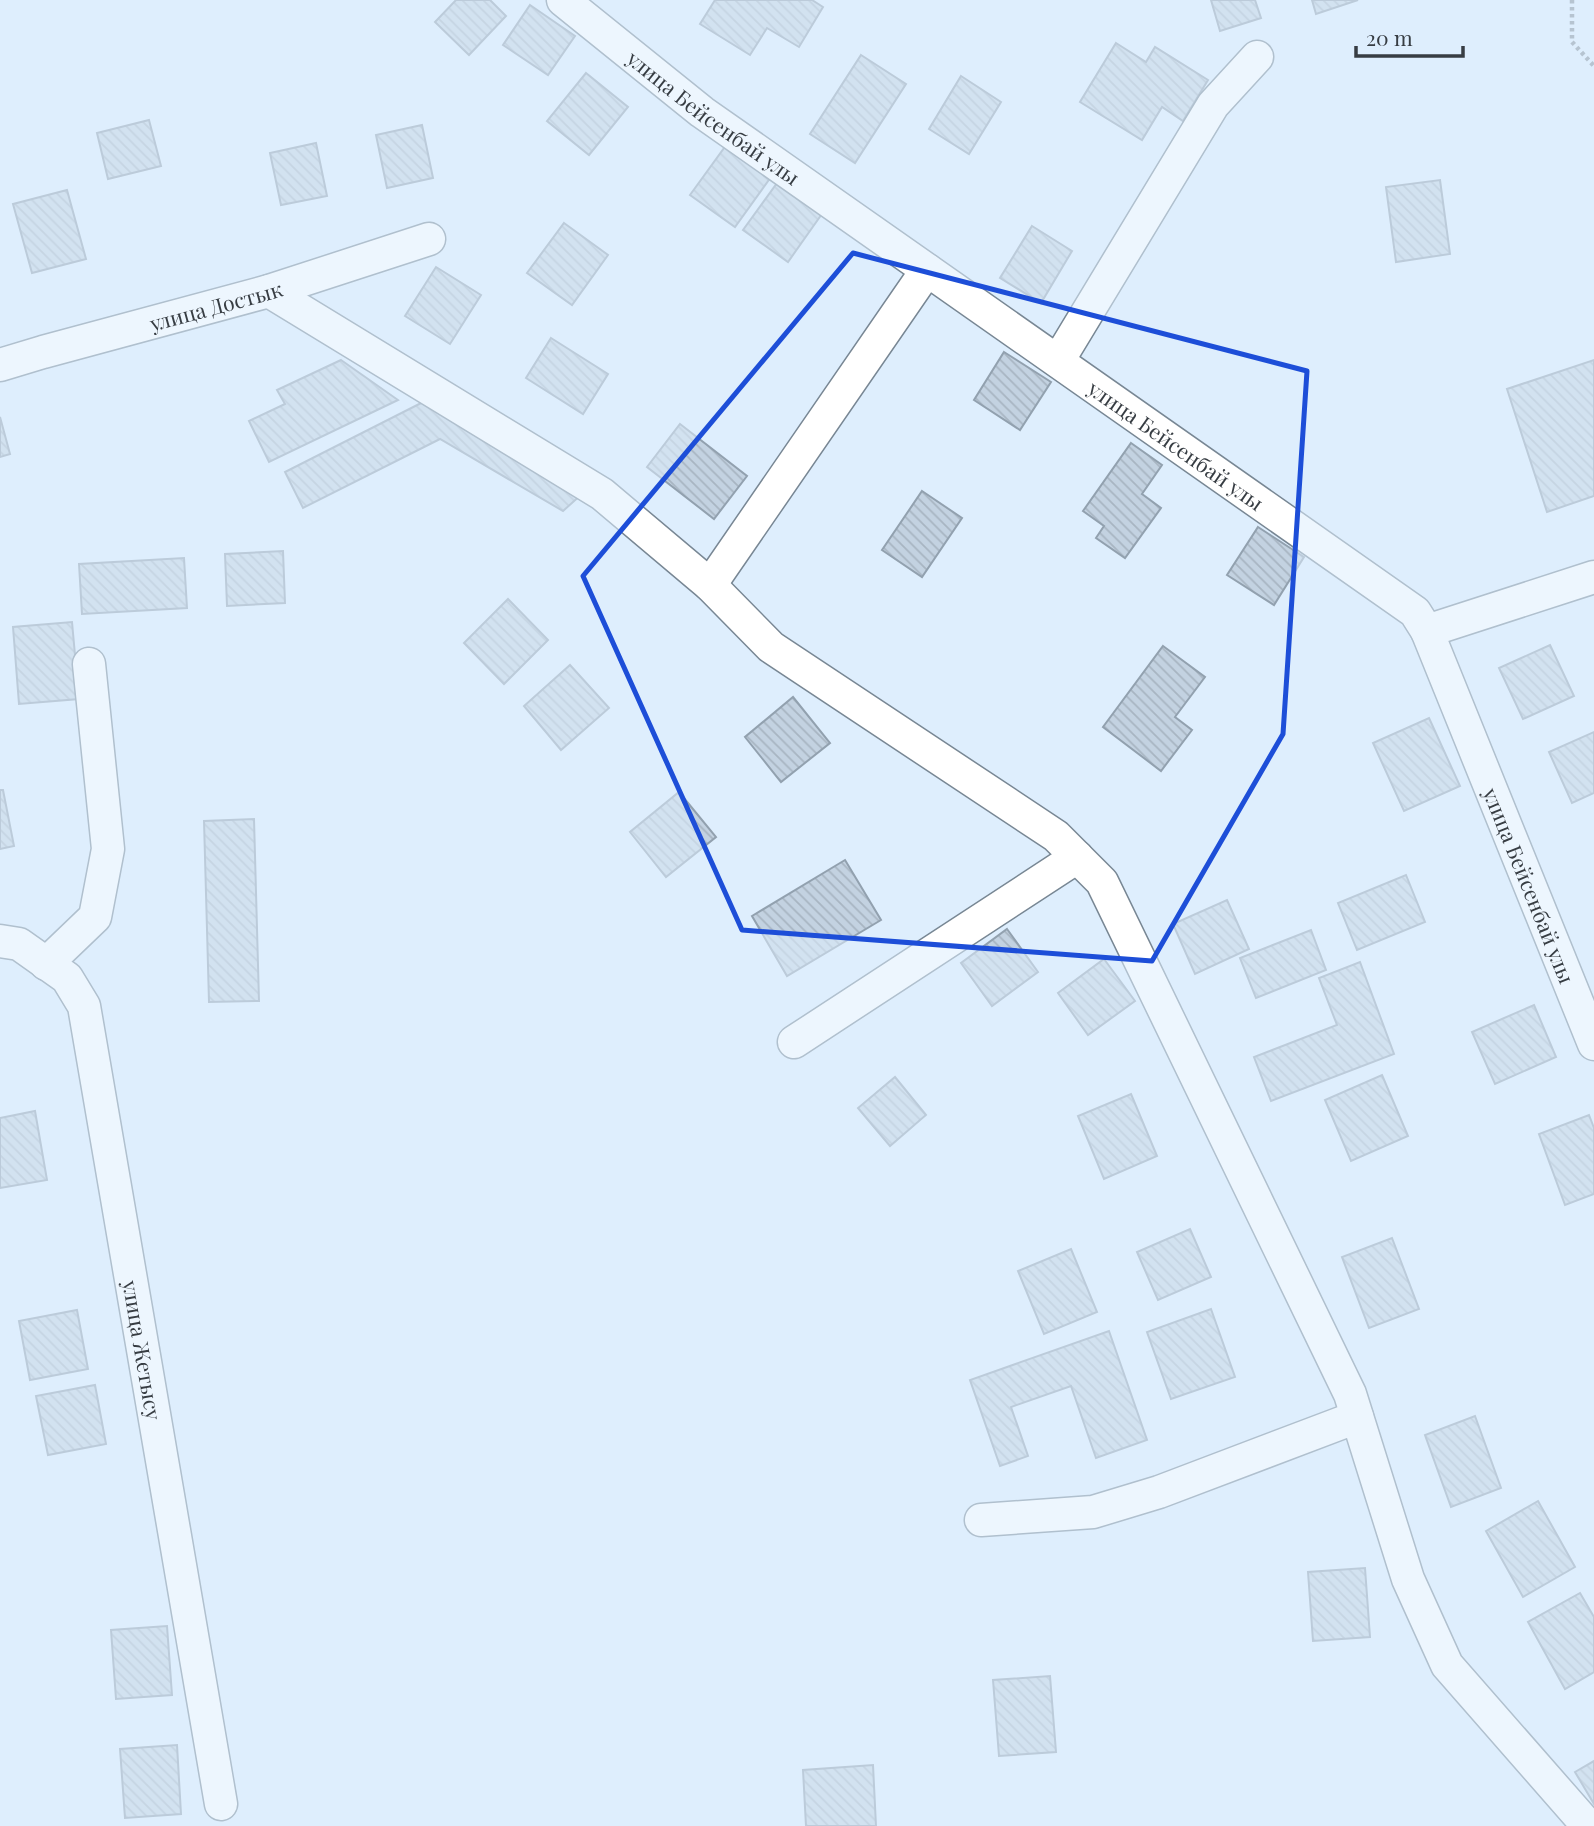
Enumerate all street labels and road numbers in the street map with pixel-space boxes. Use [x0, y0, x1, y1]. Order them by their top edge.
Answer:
street label: улица Бейсенбай улы [621, 43, 806, 191]
street label: улица Достык [146, 274, 286, 337]
street label: улица Бейсенбай улы [1082, 373, 1270, 516]
street label: улица Бейсенбай улы [1477, 782, 1582, 987]
street label: улица Жетысу [117, 1277, 169, 1423]

